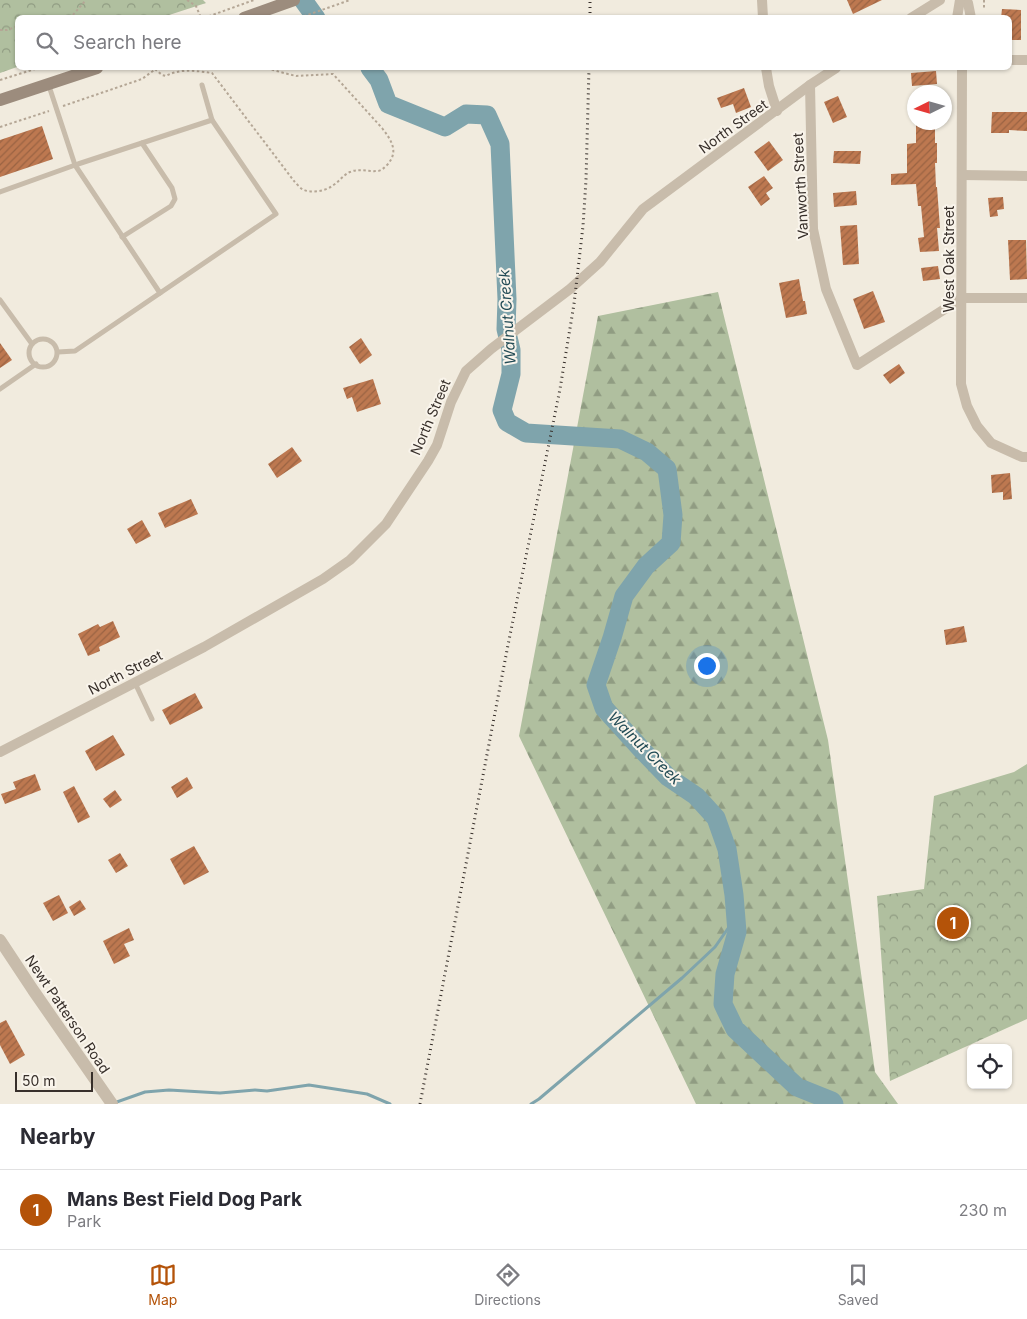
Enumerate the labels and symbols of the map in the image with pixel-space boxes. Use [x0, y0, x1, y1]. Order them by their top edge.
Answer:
north arrow [907, 85, 952, 130]
street label: North Street [695, 95, 771, 157]
street label: Vanworth Street [789, 132, 811, 240]
street label: West Oak Street [940, 205, 957, 312]
water label: Walnut Creek [494, 268, 520, 365]
street label: North Street [406, 376, 454, 457]
street label: North Street [85, 646, 165, 698]
your location [694, 653, 720, 679]
water label: Walnut Creek [604, 707, 686, 789]
pin: 1 [937, 904, 969, 942]
street label: Newt Patterson Road [22, 952, 114, 1076]
scale bar [15, 1069, 92, 1092]

